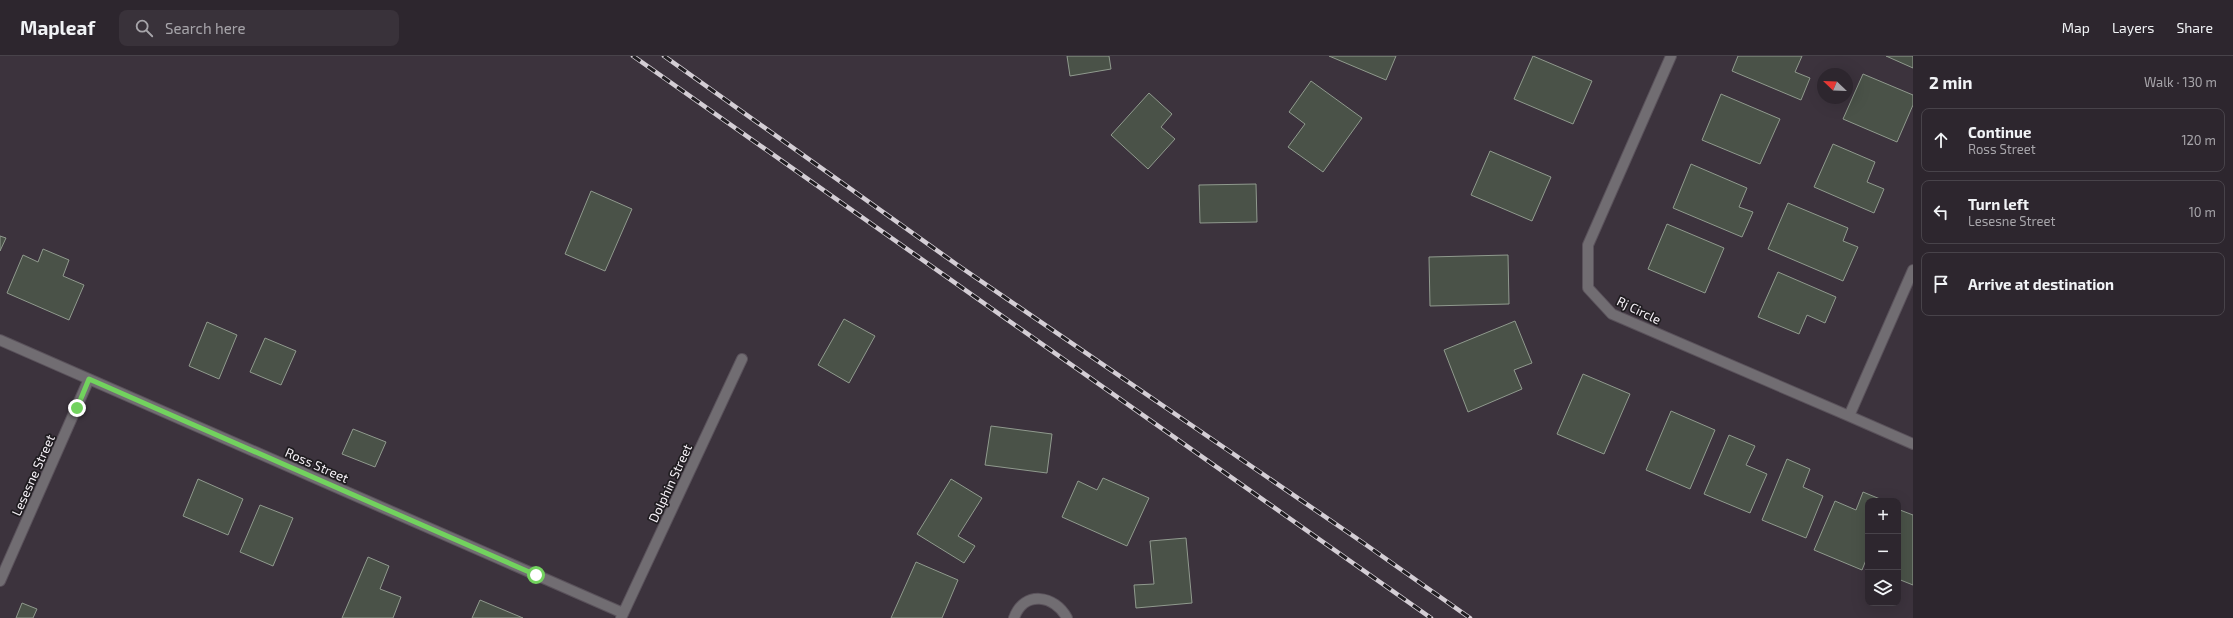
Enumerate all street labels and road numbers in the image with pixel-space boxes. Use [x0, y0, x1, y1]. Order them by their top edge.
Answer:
street label: Rj Circle [1614, 292, 1664, 328]
street label: Lesesne Street [8, 432, 58, 518]
street label: Dolphin Street [645, 441, 695, 525]
street label: Ross Street [283, 444, 351, 486]

